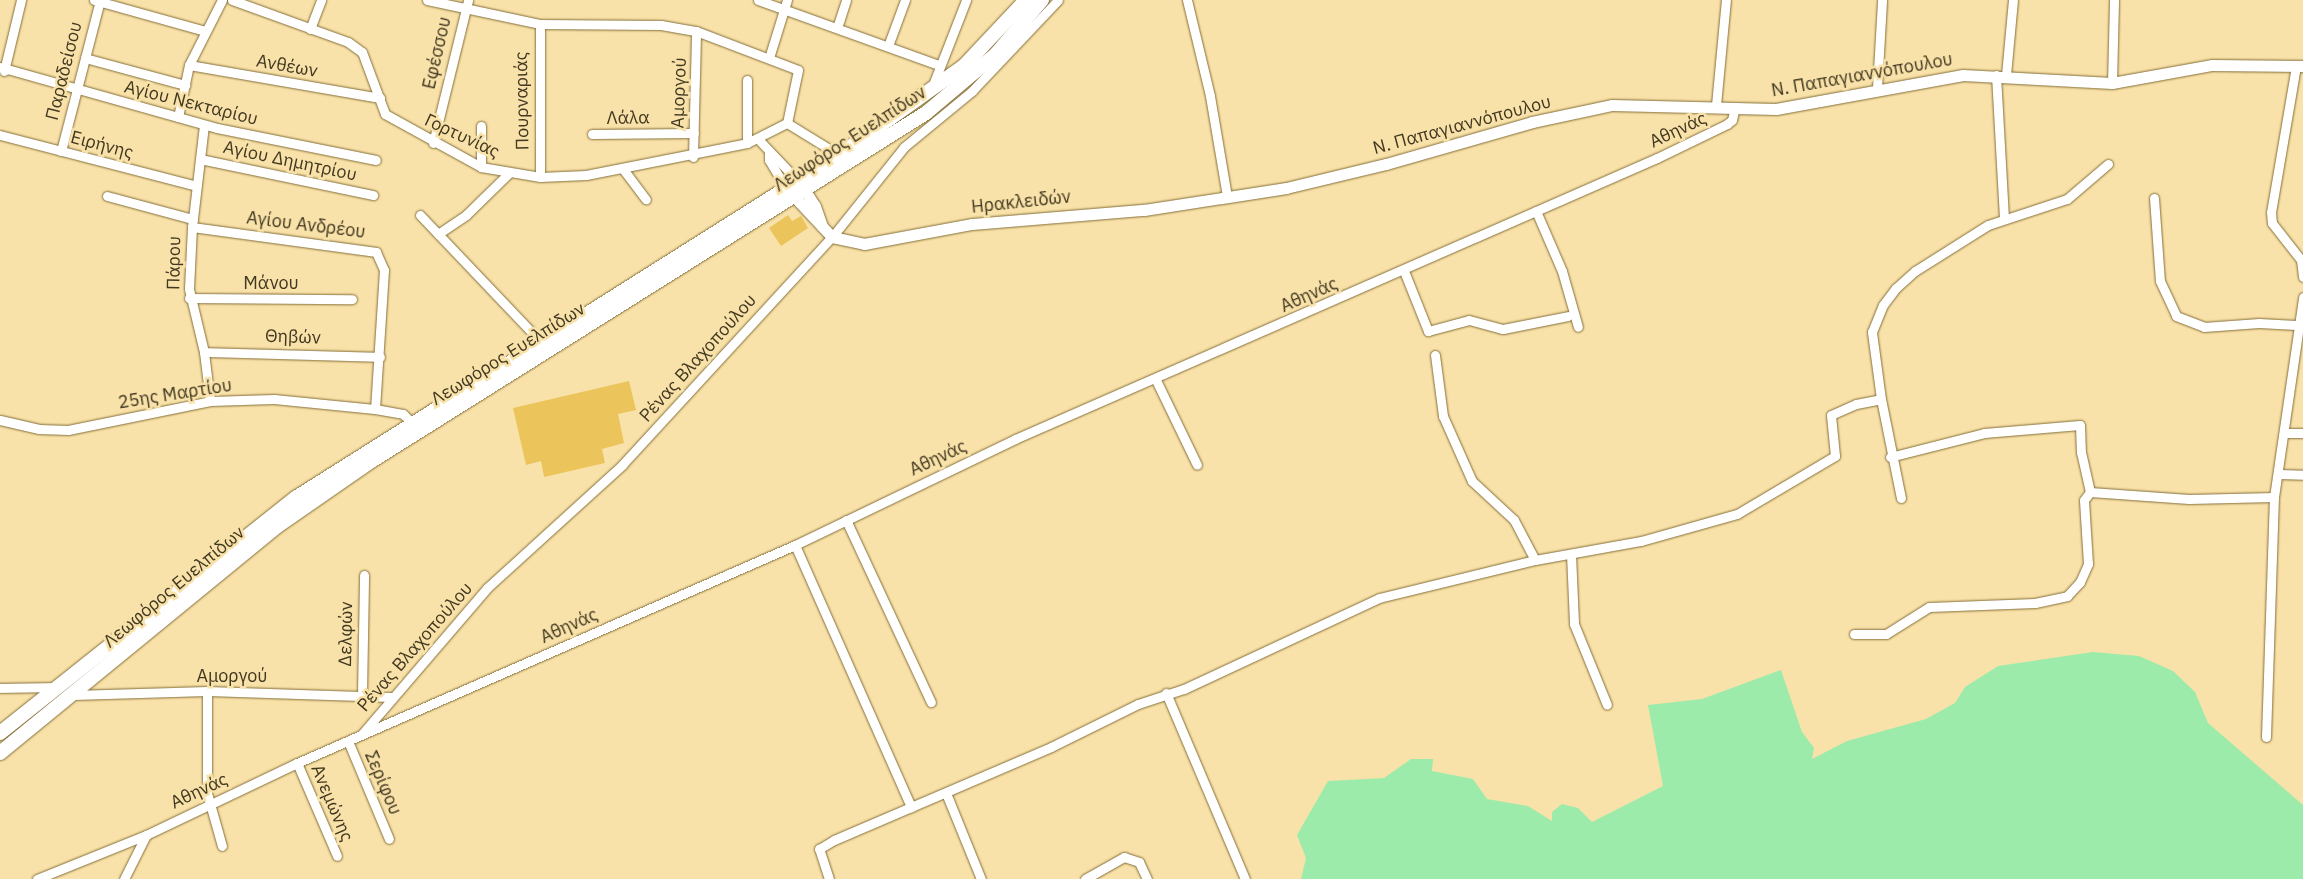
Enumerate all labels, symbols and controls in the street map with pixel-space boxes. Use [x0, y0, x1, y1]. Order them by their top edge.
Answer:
street label: Εφέσσου [418, 15, 456, 91]
street label: Παραδείσου [41, 19, 87, 123]
street label: Ν. Παπαγιαννόπουλου [1770, 48, 1954, 102]
street label: Ανθέων [255, 50, 319, 82]
street label: Πουρναριάς [510, 51, 534, 151]
street label: Αμοργού [667, 57, 691, 129]
street label: Αγίου Νεκταρίου [122, 76, 260, 130]
street label: Λεωφόρος Ευελπίδων [770, 82, 930, 196]
street label: Ν. Παπαγιαννόπουλου [1370, 91, 1554, 159]
street label: Λάλα [606, 107, 650, 129]
street label: Αθηνάς [1646, 107, 1710, 153]
street label: Γορτυνίας [421, 109, 503, 163]
street label: Ειρήνης [68, 126, 136, 164]
street label: Αγίου Δημητρίου [221, 136, 359, 186]
street label: Ηρακλειδών [970, 186, 1072, 218]
street label: Αγίου Ανδρέου [245, 207, 367, 243]
street label: Πάρου [163, 236, 185, 290]
street label: Μάνου [243, 272, 299, 294]
street label: Αθηνάς [1277, 273, 1341, 317]
street label: Ρένας Βλαχοπούλου [635, 290, 761, 426]
street label: Λεωφόρος Ευελπίδων [427, 298, 589, 410]
street label: Θηβών [265, 325, 321, 349]
street label: 25ης Μαρτίου [117, 374, 233, 414]
street label: Αθηνάς [906, 435, 970, 481]
street label: Λεωφόρος Ευελπίδων [99, 522, 249, 652]
street label: Ρένας Βλαχοπούλου [353, 578, 477, 716]
street label: Δελφών [335, 601, 357, 667]
street label: Αθηνάς [537, 604, 601, 648]
street label: Αμοργού [196, 665, 268, 687]
street label: Σερίφου [360, 748, 406, 818]
street label: Ανεμώνης [306, 761, 358, 845]
street label: Αθηνάς [167, 768, 231, 814]

